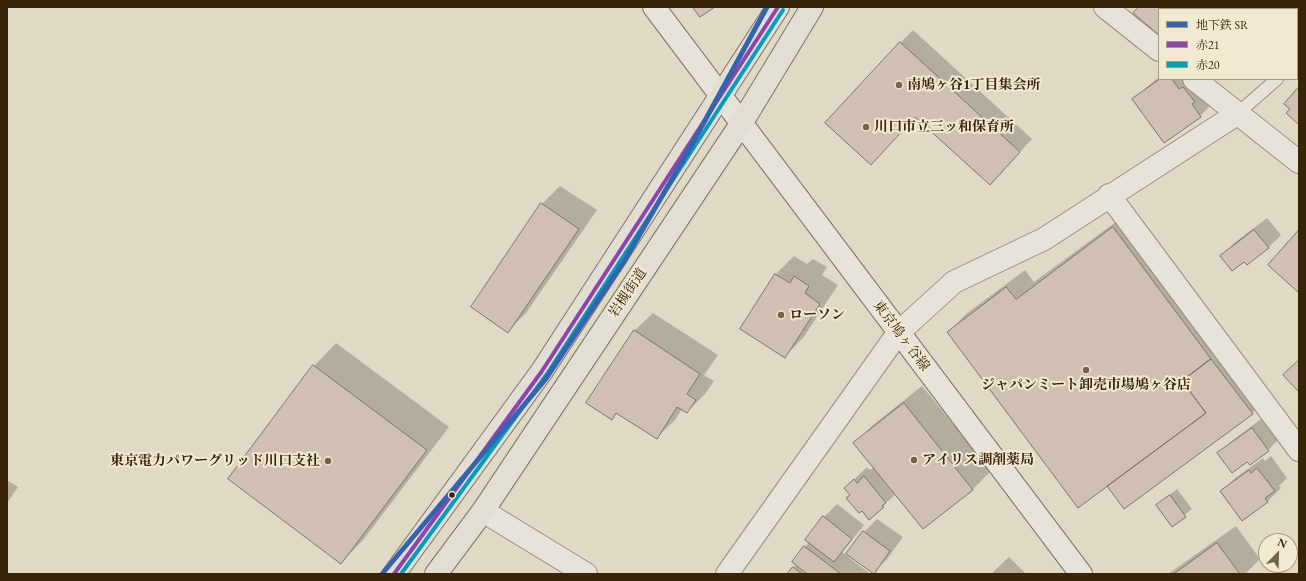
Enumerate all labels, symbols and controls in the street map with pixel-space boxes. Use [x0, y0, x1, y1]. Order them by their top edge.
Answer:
legend [1158, 8, 1298, 80]
text: 地下鉄 SR [1196, 17, 1249, 33]
text: 赤21 [1196, 37, 1220, 53]
text: 赤20 [1196, 57, 1220, 73]
place label: 南鳩ヶ谷1丁目集会所 [907, 77, 1040, 93]
marker: 南鳩ヶ谷1丁目集会所 [894, 80, 904, 90]
place label: 川口市立三ッ和保育所 [874, 119, 1014, 135]
marker: 川口市立三ッ和保育所 [861, 122, 871, 132]
street label: 岩槻街道 [605, 265, 651, 321]
street label: 東京鳩ヶ谷線 [869, 297, 933, 375]
place label: ローソン [789, 307, 845, 323]
marker: ローソン [776, 310, 786, 320]
marker: ジャパンミート卸売市場鳩ヶ谷店 [1081, 365, 1091, 375]
place label: ジャパンミート卸売市場鳩ヶ谷店 [981, 377, 1191, 393]
place label: アイリス調剤薬局 [922, 452, 1034, 468]
place label: 東京電力パワーグリッド川口支社 [110, 453, 320, 469]
marker: アイリス調剤薬局 [909, 455, 919, 465]
marker: 東京電力パワーグリッド川口支社 [323, 456, 333, 466]
unlabelled marker [447, 490, 457, 500]
north arrow [1258, 533, 1298, 573]
text: N [1275, 535, 1289, 551]

